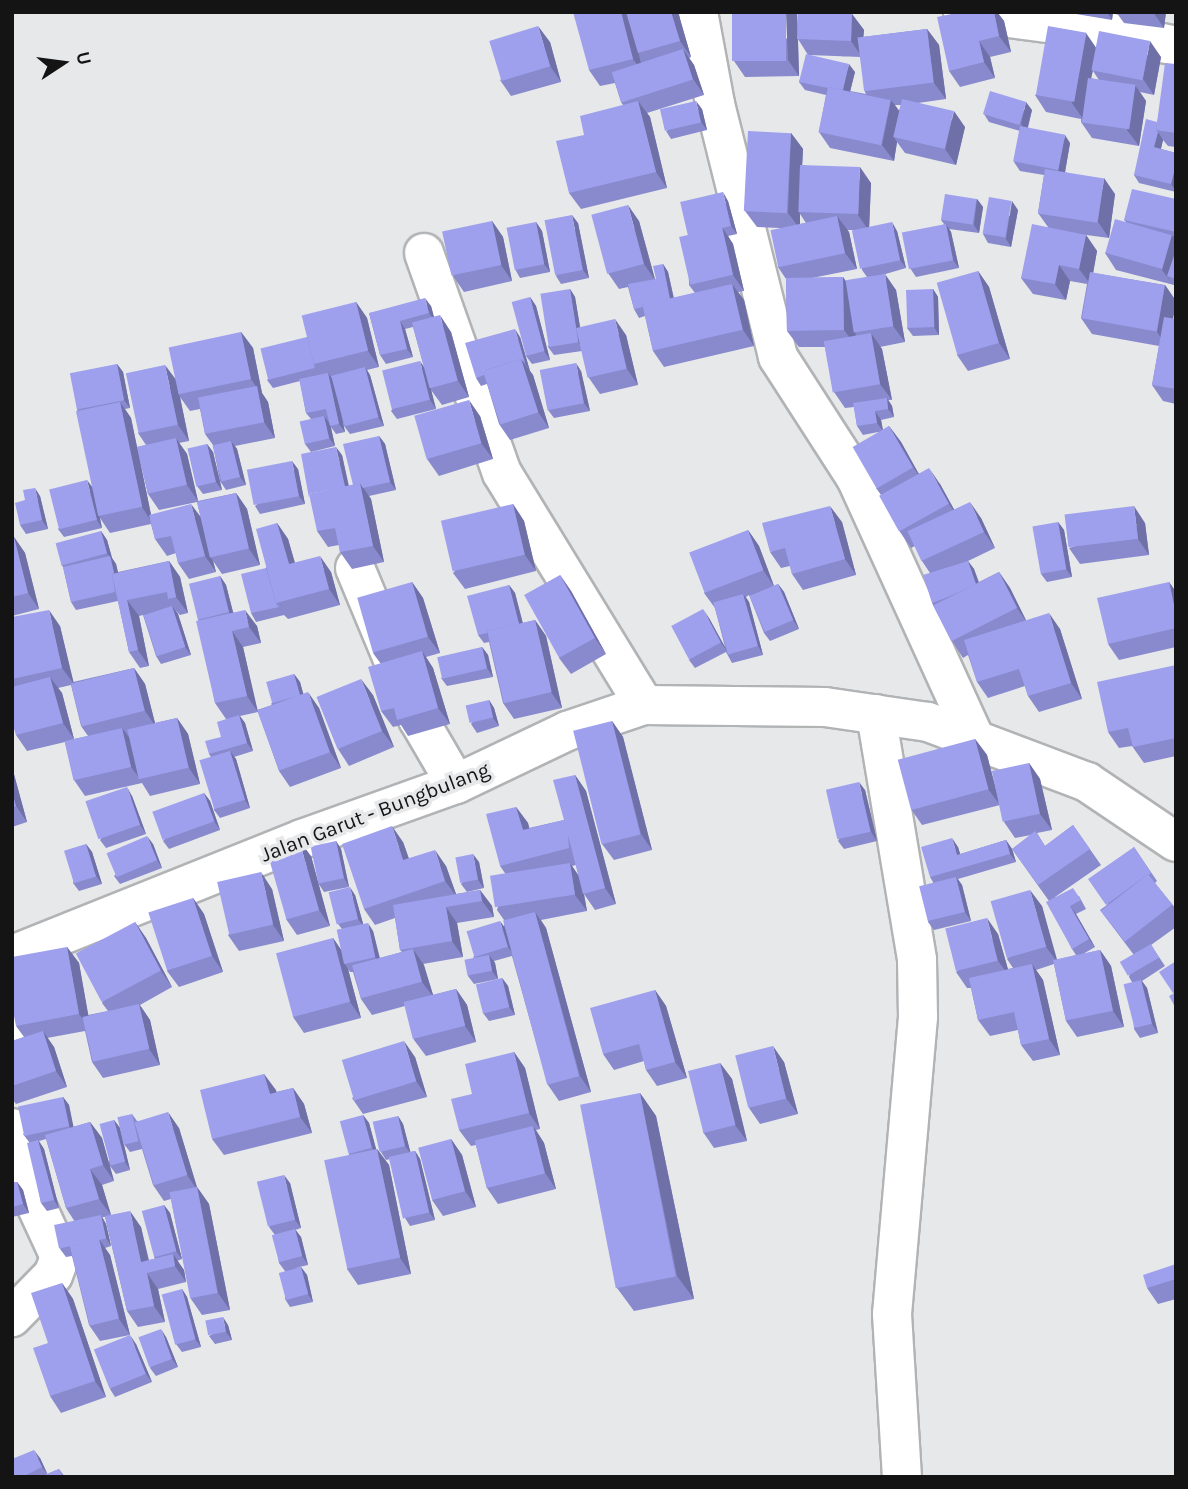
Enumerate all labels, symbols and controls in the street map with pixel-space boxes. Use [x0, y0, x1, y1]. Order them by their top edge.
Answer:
north arrow [28, 28, 98, 98]
text: U [71, 49, 96, 67]
street label: Jalan Garut - Bungbulang [257, 757, 493, 867]

